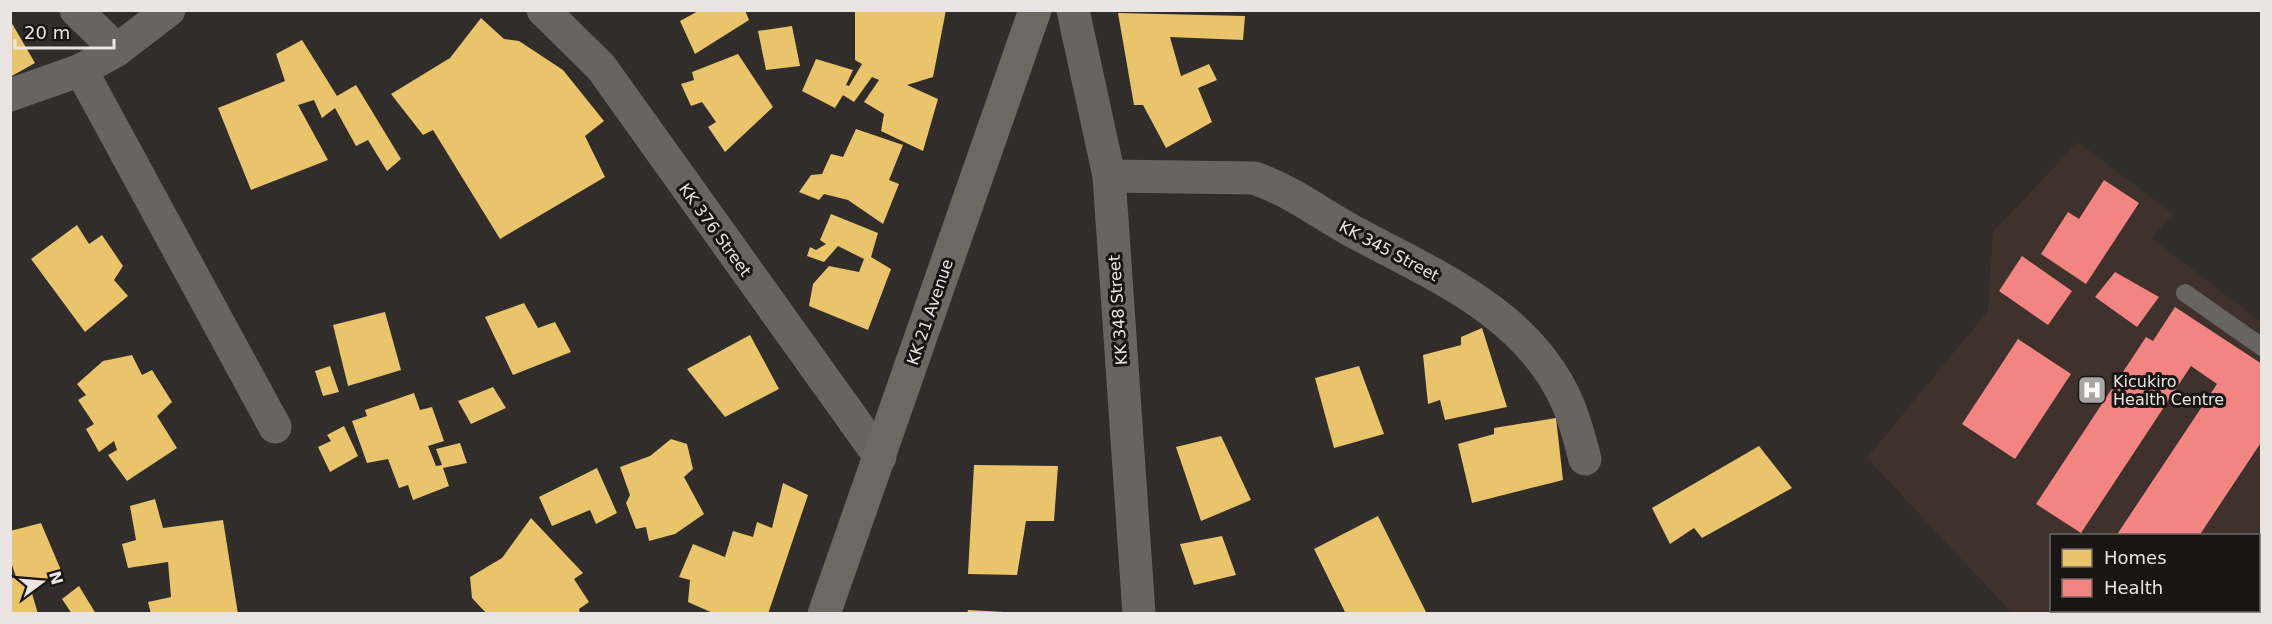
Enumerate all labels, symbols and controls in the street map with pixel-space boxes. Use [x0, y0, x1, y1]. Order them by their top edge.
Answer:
scale bar [15, 12, 114, 50]
text: 20 m [24, 22, 70, 43]
street label: KK 376 Street [675, 180, 755, 280]
street label: KK 345 Street [1336, 217, 1442, 285]
street label: KK 348 Street [1105, 254, 1131, 366]
street label: KK 21 Avenue [903, 256, 957, 368]
place label: Kicukiro Health Centre [2113, 372, 2224, 409]
hospital icon: Kicukiro Health Centre [2076, 374, 2108, 406]
legend [2050, 534, 2260, 612]
text: Homes [2104, 547, 2167, 568]
north arrow [12, 552, 72, 612]
text: N [45, 569, 67, 587]
text: Health [2104, 577, 2163, 598]

